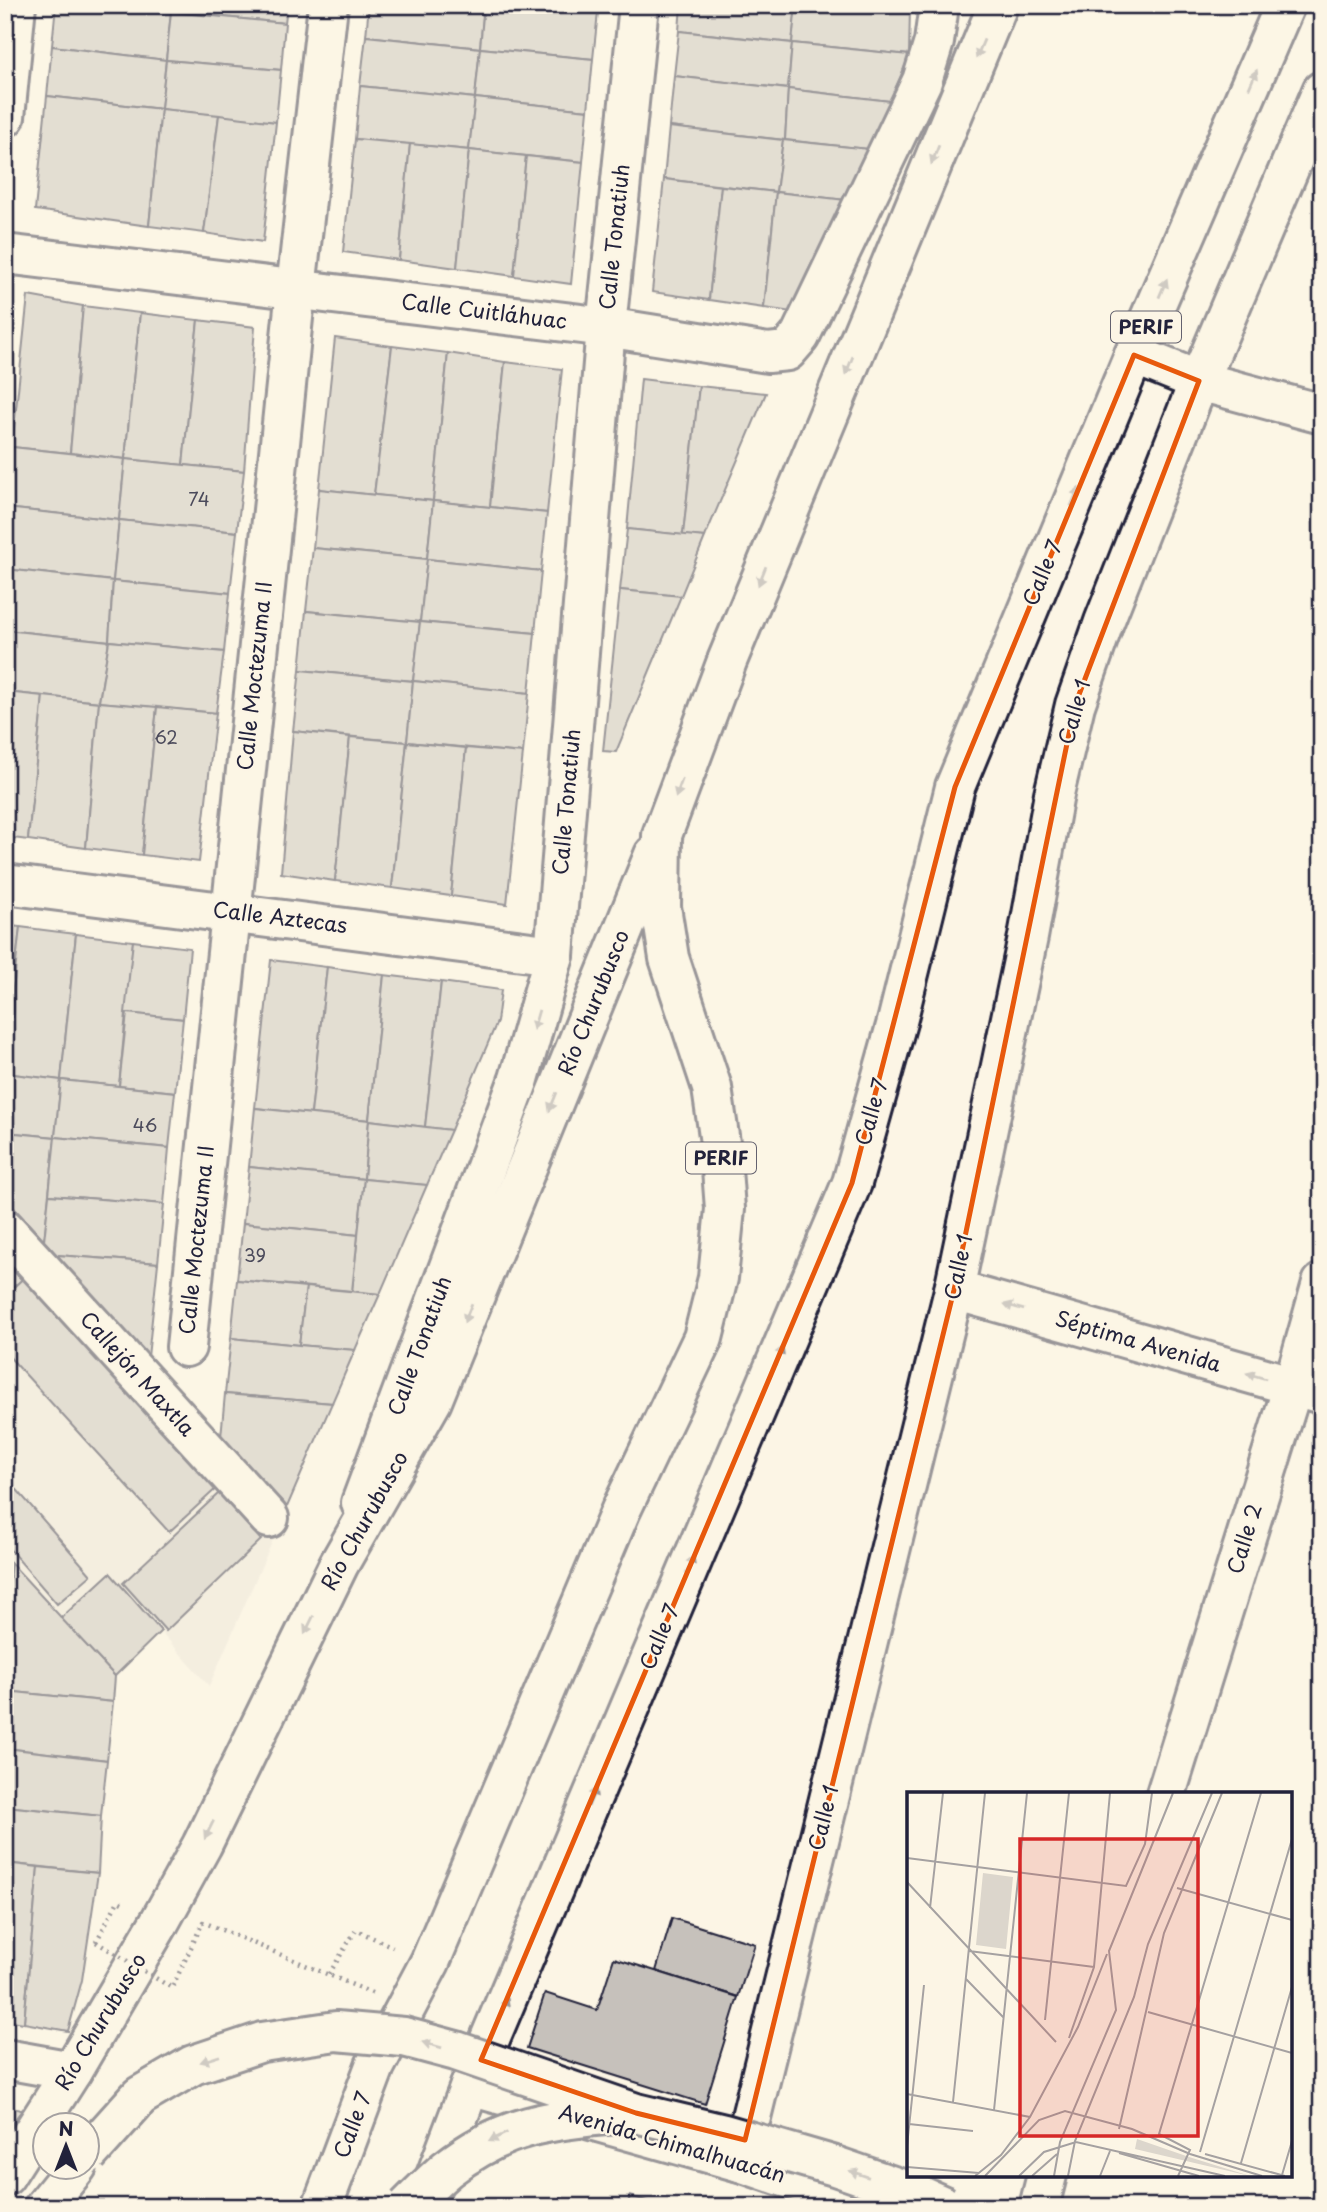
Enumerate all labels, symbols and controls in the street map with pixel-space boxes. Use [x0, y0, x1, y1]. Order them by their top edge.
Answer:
one-way arrow [974, 39, 986, 59]
one-way arrow [1248, 68, 1259, 89]
one-way arrow [930, 145, 941, 166]
street label: Calle Tonatiuh [589, 162, 637, 311]
one-way arrow [1158, 277, 1169, 298]
street label: Calle Cuitláhuac [400, 284, 569, 336]
road number: PERIF [1111, 312, 1181, 342]
one-way arrow [843, 355, 854, 376]
house number: 74 [188, 485, 210, 512]
one-way arrow [1070, 487, 1081, 508]
street label: Calle 7 [1013, 534, 1069, 610]
one-way arrow [756, 566, 768, 586]
street label: Calle Moctezuma II [227, 580, 279, 772]
street label: Calle 1 [1049, 675, 1098, 748]
house number: 62 [154, 723, 178, 750]
street label: Calle Tonatiuh [543, 727, 587, 876]
one-way arrow [674, 778, 685, 799]
street label: Calle Aztecas [211, 892, 349, 940]
street label: Río Churubusco [548, 924, 636, 1080]
one-way arrow [530, 1010, 540, 1031]
street label: Calle 7 [845, 1074, 895, 1149]
one-way arrow [548, 1092, 559, 1113]
house number: 46 [133, 1111, 157, 1138]
road number: PERIF [686, 1142, 756, 1174]
street label: Calle Moctezuma II [169, 1144, 221, 1336]
street label: Calle 1 [934, 1231, 980, 1302]
house number: 39 [244, 1241, 266, 1268]
street label: Calle Tonatiuh [378, 1271, 458, 1420]
one-way arrow [1002, 1301, 1024, 1312]
street label: Séptima Avenida [1052, 1301, 1225, 1379]
street label: Callejón Maxtla [73, 1303, 204, 1442]
one-way arrow [462, 1303, 473, 1324]
one-way arrow [774, 1345, 785, 1366]
one-way arrow [1245, 1370, 1266, 1380]
street label: Río Churubusco [312, 1444, 415, 1596]
street label: Calle 2 [1217, 1499, 1269, 1577]
one-way arrow [685, 1554, 696, 1575]
street label: Calle 7 [630, 1598, 686, 1674]
one-way arrow [303, 1615, 314, 1635]
street label: Calle 1 [798, 1781, 846, 1854]
one-way arrow [587, 1786, 598, 1807]
inset map [907, 1792, 1292, 2177]
one-way arrow [203, 1820, 215, 1840]
street label: Río Churubusco [46, 1946, 153, 2096]
one-way arrow [498, 1996, 509, 2017]
one-way arrow [422, 2039, 443, 2049]
one-way arrow [199, 2055, 220, 2065]
street label: Calle 7 [324, 2086, 378, 2162]
street label: Avenida Chimalhuacán [556, 2094, 789, 2190]
north arrow [32, 2110, 102, 2180]
text: N [58, 2114, 74, 2142]
one-way arrow [488, 2132, 508, 2143]
one-way arrow [848, 2168, 869, 2179]

